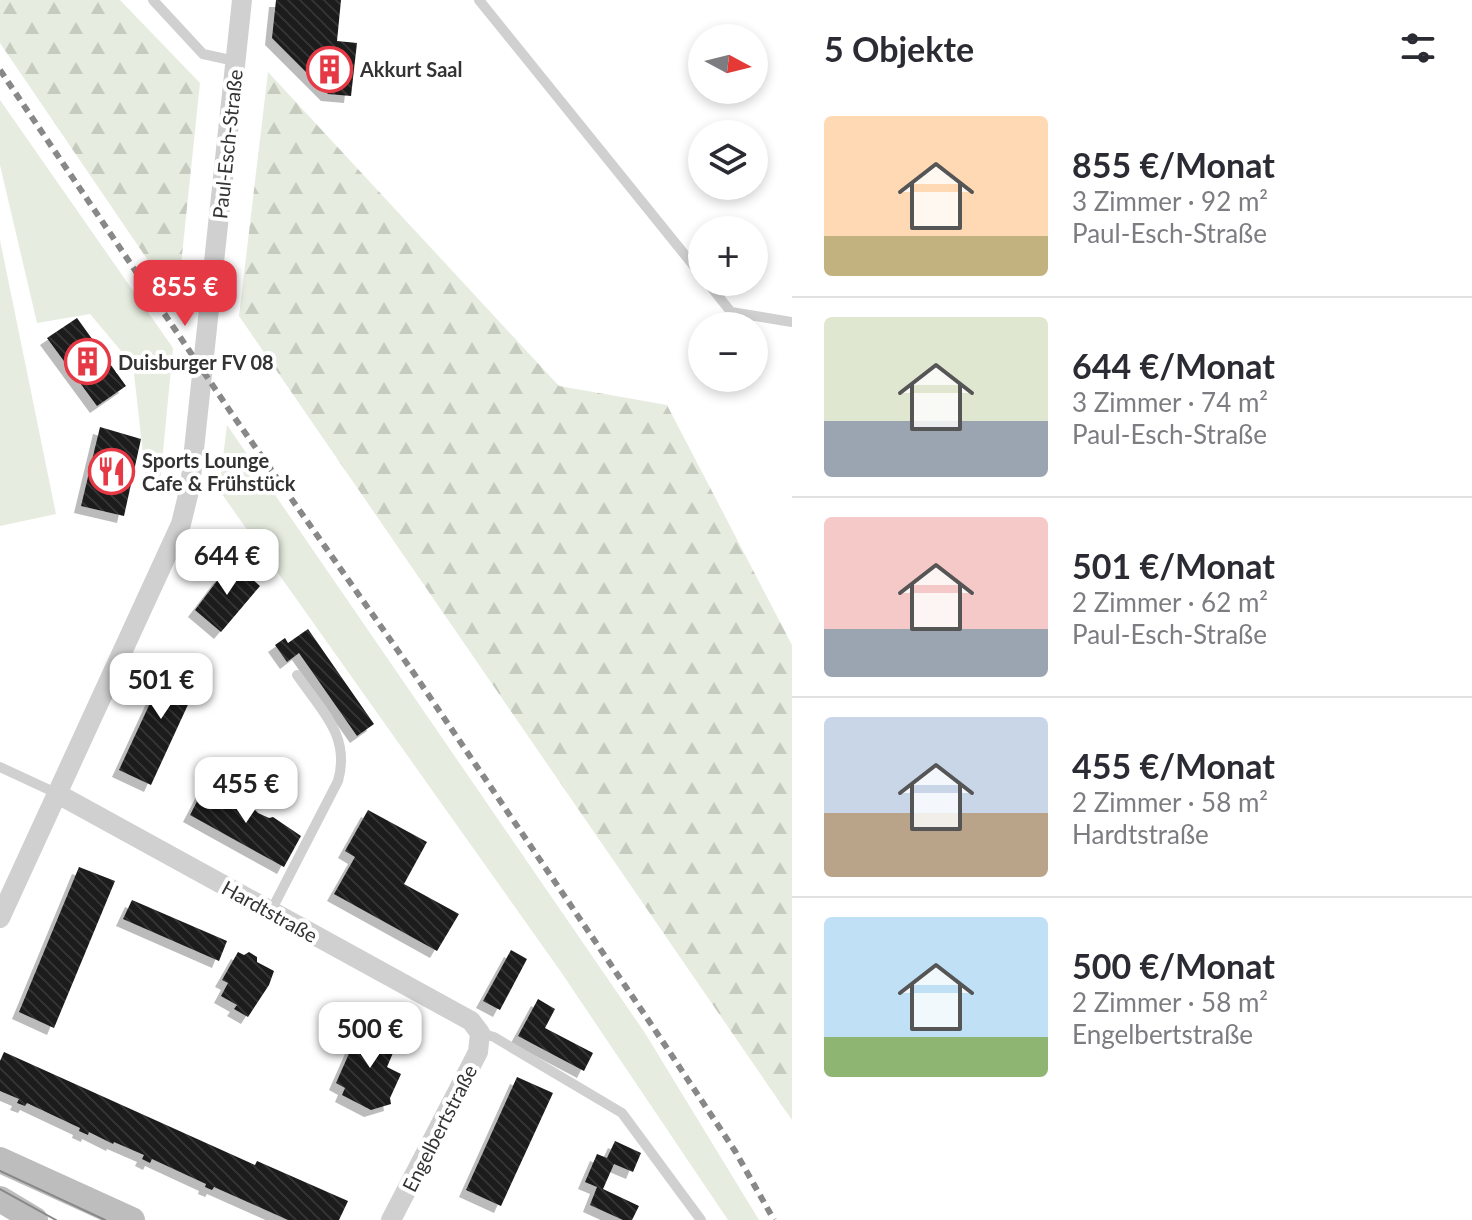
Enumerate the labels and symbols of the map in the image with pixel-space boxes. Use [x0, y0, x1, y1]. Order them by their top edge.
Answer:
north arrow [688, 24, 768, 104]
building icon: Akkurt Saal [305, 45, 353, 93]
place label: Akkurt Saal [359, 57, 462, 81]
street label: Paul-Esch-Straße [207, 68, 247, 220]
pin: 855 € [129, 260, 241, 328]
building icon: Duisburger FV 08 [63, 338, 111, 386]
place label: Duisburger FV 08 [118, 350, 274, 374]
restaurant icon: Sports Lounge Cafe & Frühstück [87, 448, 135, 496]
place label: Sports Lounge Cafe & Frühstück [142, 448, 296, 495]
pin: 644 € [171, 529, 283, 597]
pin: 501 € [105, 653, 217, 721]
pin: 455 € [190, 757, 302, 825]
street label: Hardtstraße [218, 875, 322, 947]
pin: 500 € [314, 1002, 426, 1070]
street label: Engelbertstraße [397, 1061, 481, 1195]

